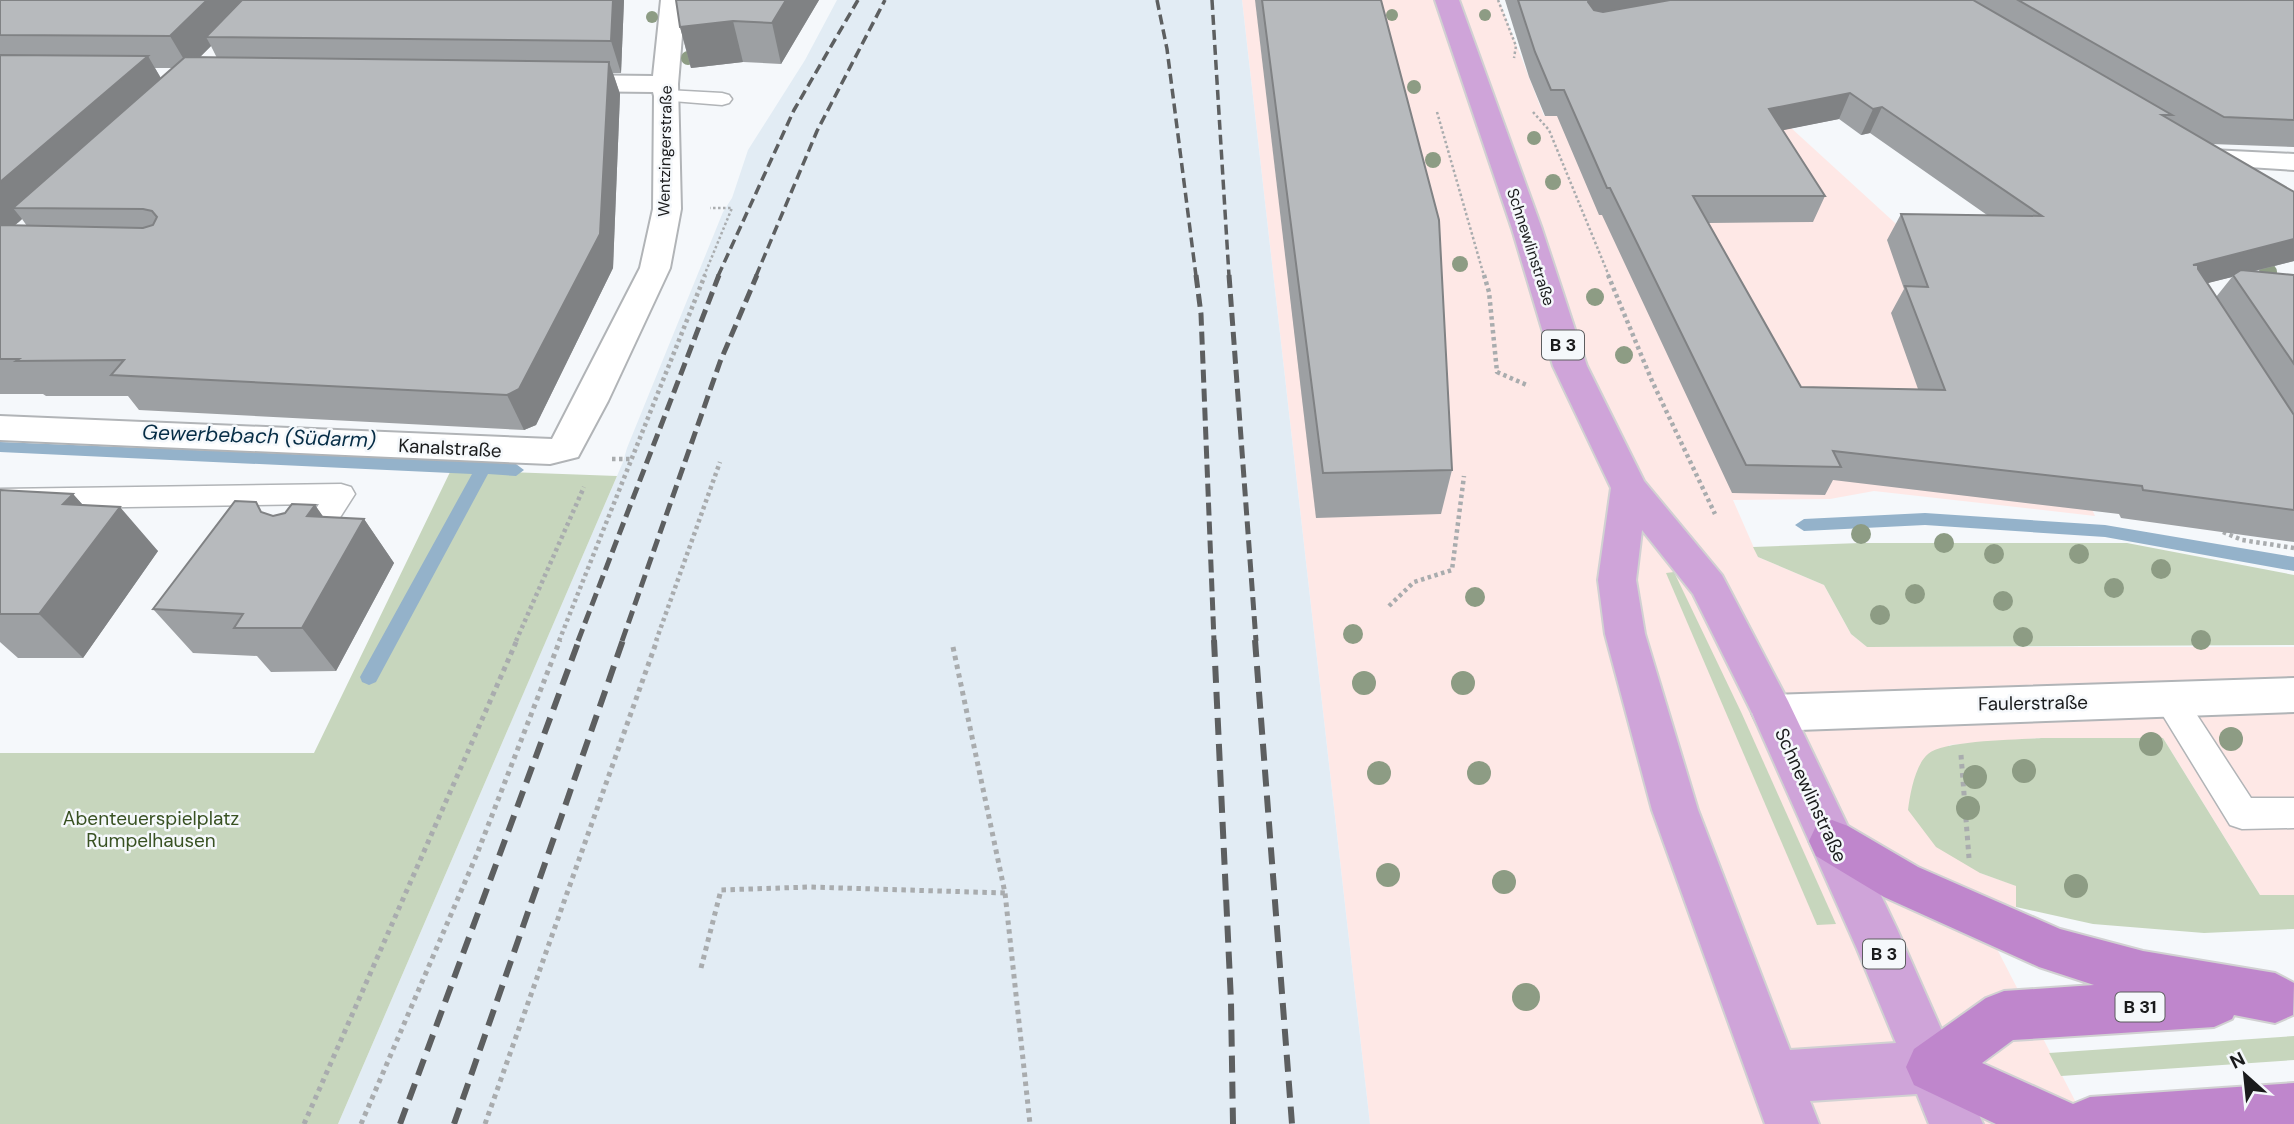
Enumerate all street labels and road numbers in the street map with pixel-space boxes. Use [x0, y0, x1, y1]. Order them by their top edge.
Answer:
street label: Wentzingerstraße [653, 85, 677, 217]
street label: Schnewlinstraße [1502, 186, 1560, 308]
road number: B 3 [1542, 330, 1584, 360]
street label: Kanalstraße [398, 433, 502, 463]
street label: Faulerstraße [1978, 690, 2088, 716]
street label: Schnewlinstraße [1769, 724, 1853, 866]
road number: B 3 [1863, 939, 1905, 968]
road number: B 31 [2116, 992, 2164, 1022]

